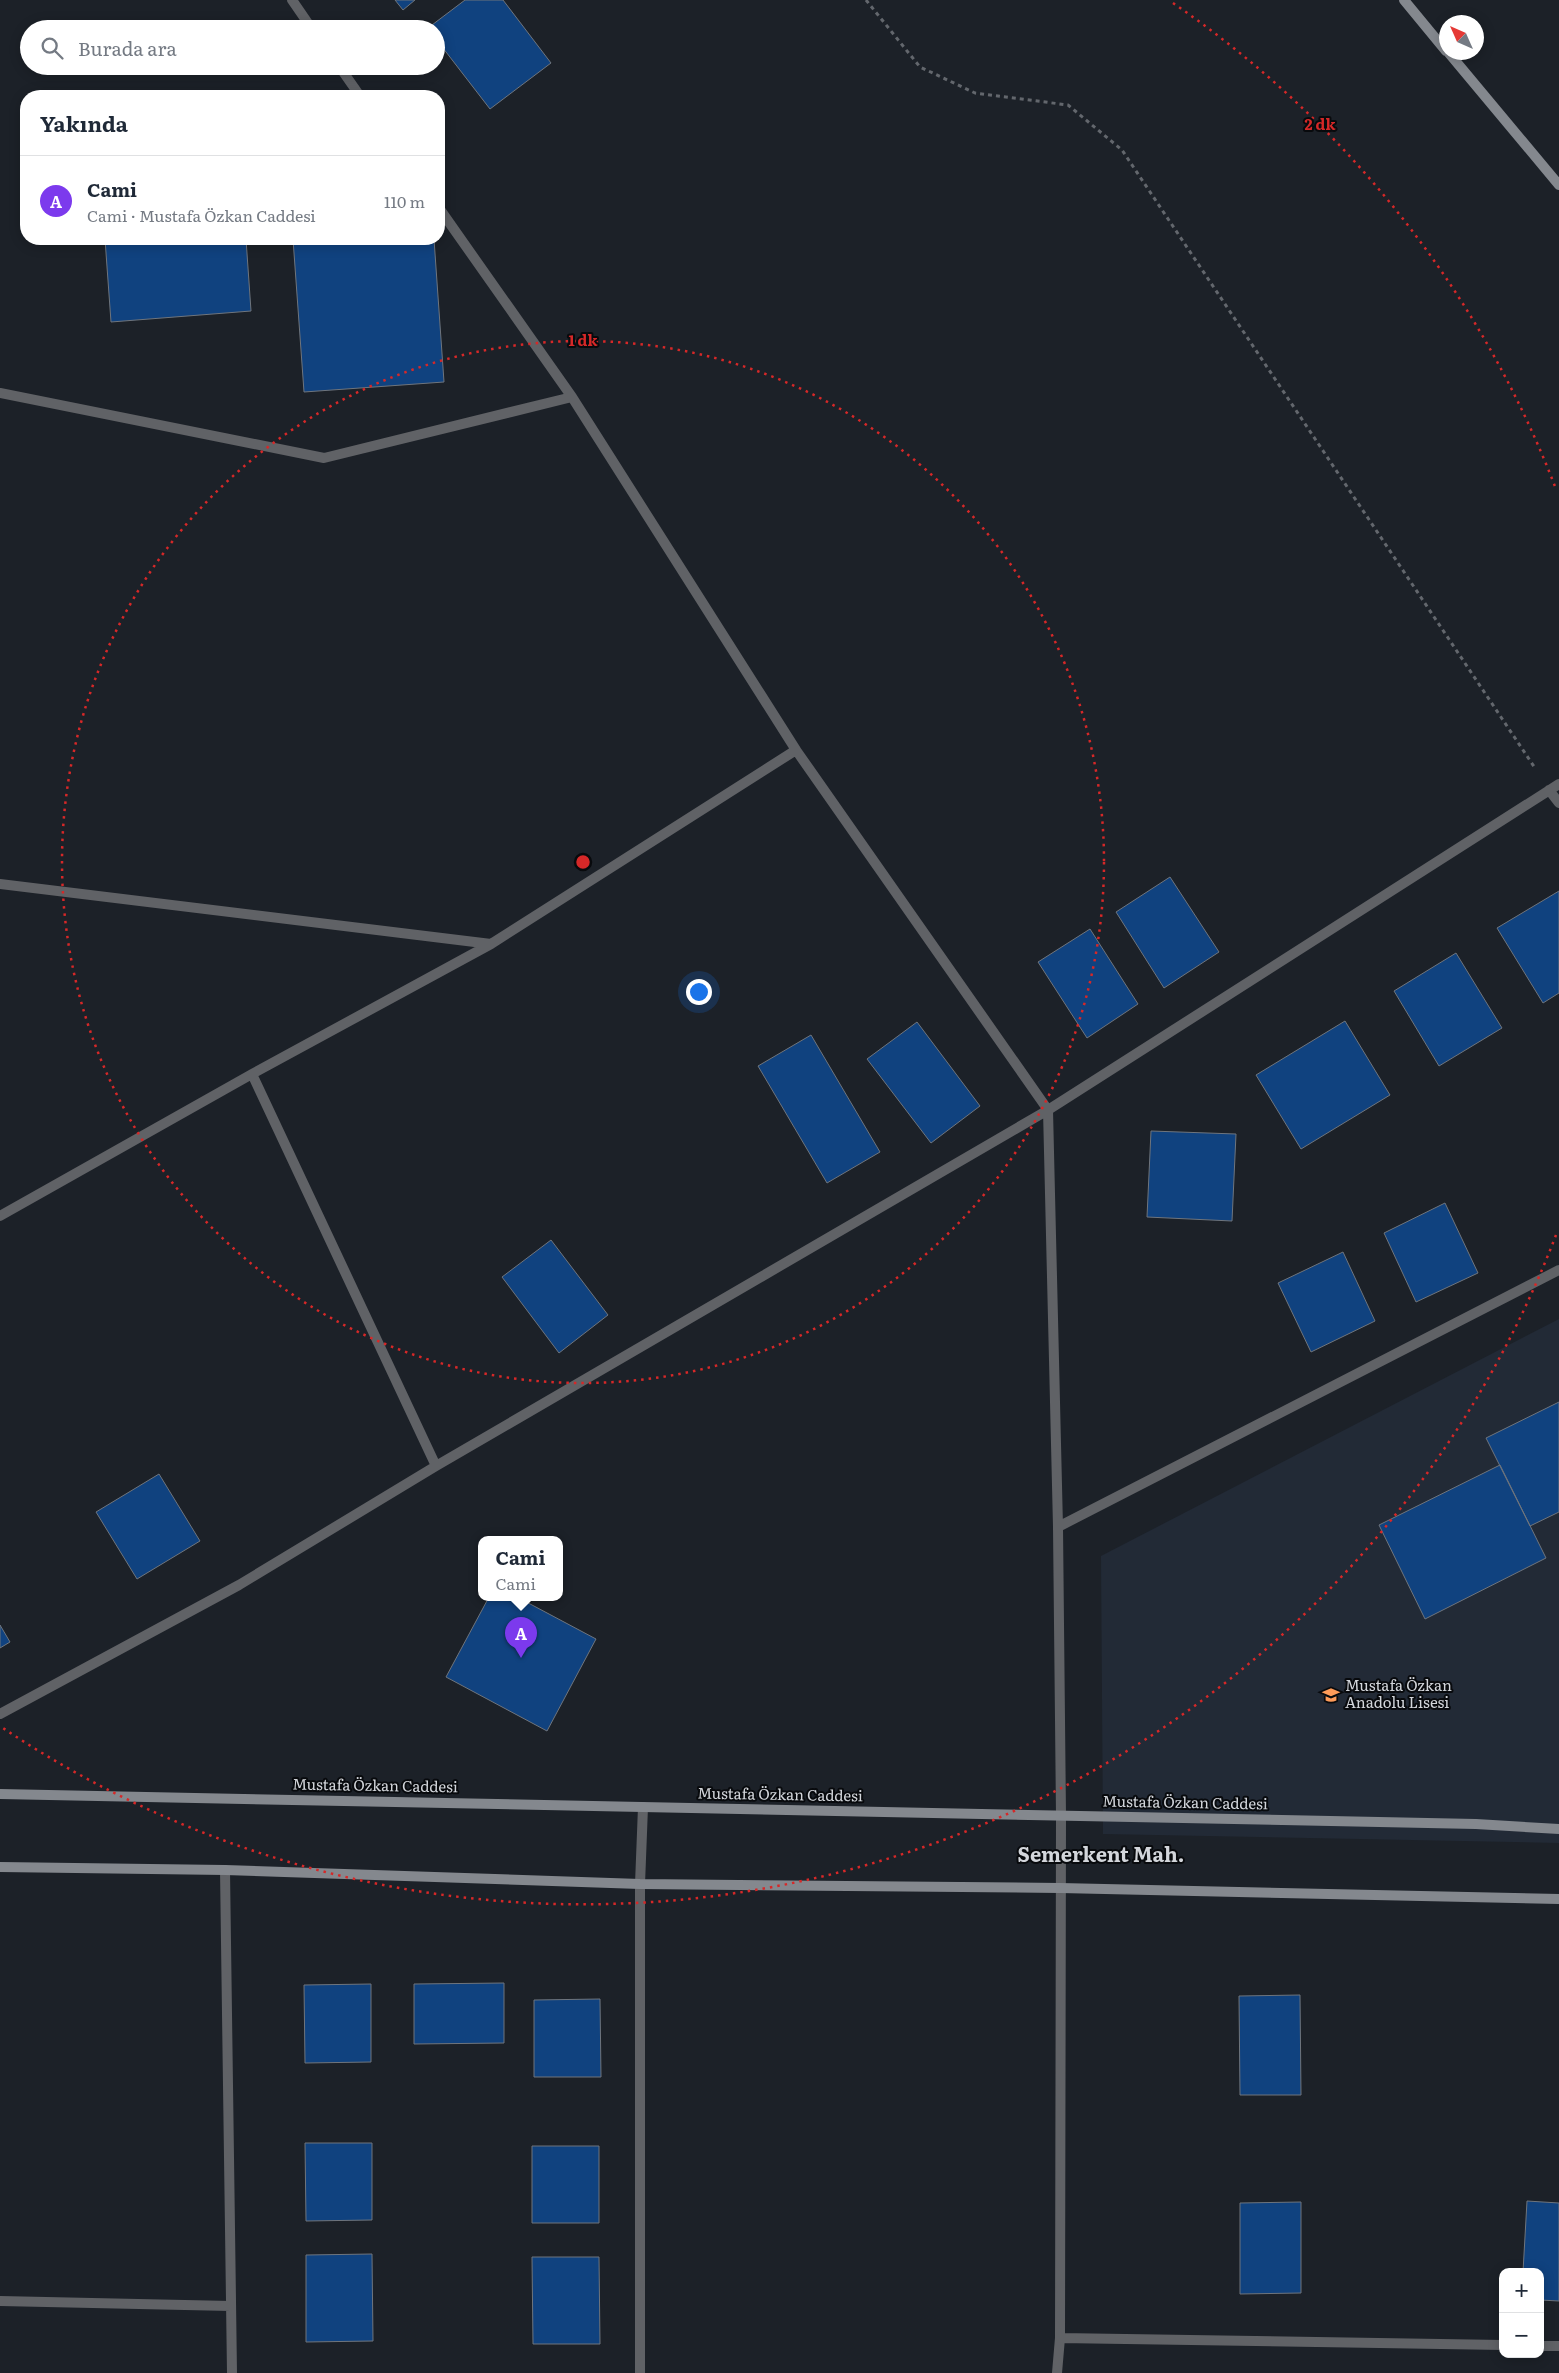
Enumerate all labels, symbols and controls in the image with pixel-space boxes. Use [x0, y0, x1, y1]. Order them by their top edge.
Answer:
north arrow [1439, 15, 1484, 60]
search box [20, 20, 445, 75]
icon: search [38, 34, 66, 62]
text: Burada ara [78, 34, 177, 62]
text: Yakında [40, 107, 128, 138]
text: 2 dk [1304, 112, 1336, 135]
text: Cami [87, 175, 137, 203]
text: A [50, 189, 62, 213]
text: 110 m [384, 189, 425, 213]
text: Cami · Mustafa Özkan Caddesi [87, 203, 316, 227]
text: 1 dk [568, 328, 598, 351]
centre of rings [574, 853, 592, 871]
your location [686, 979, 712, 1005]
popup [478, 1536, 563, 1601]
text: Cami [495, 1543, 546, 1571]
text: Cami [495, 1571, 536, 1595]
pin: A [505, 1617, 537, 1658]
place label: Mustafa Özkan Anadolu Lisesi [1345, 1673, 1452, 1713]
school or university icon: Mustafa Özkan Anadolu Lisesi [1321, 1685, 1341, 1705]
street label: Mustafa Özkan Caddesi [292, 1772, 458, 1797]
street label: Mustafa Özkan Caddesi [697, 1781, 863, 1806]
street label: Mustafa Özkan Caddesi [1102, 1789, 1268, 1814]
district label: Semerkent Mah. [1018, 1838, 1184, 1868]
map controls [1499, 2268, 1544, 2358]
button: + [1499, 2268, 1544, 2313]
button: − [1499, 2313, 1544, 2358]

